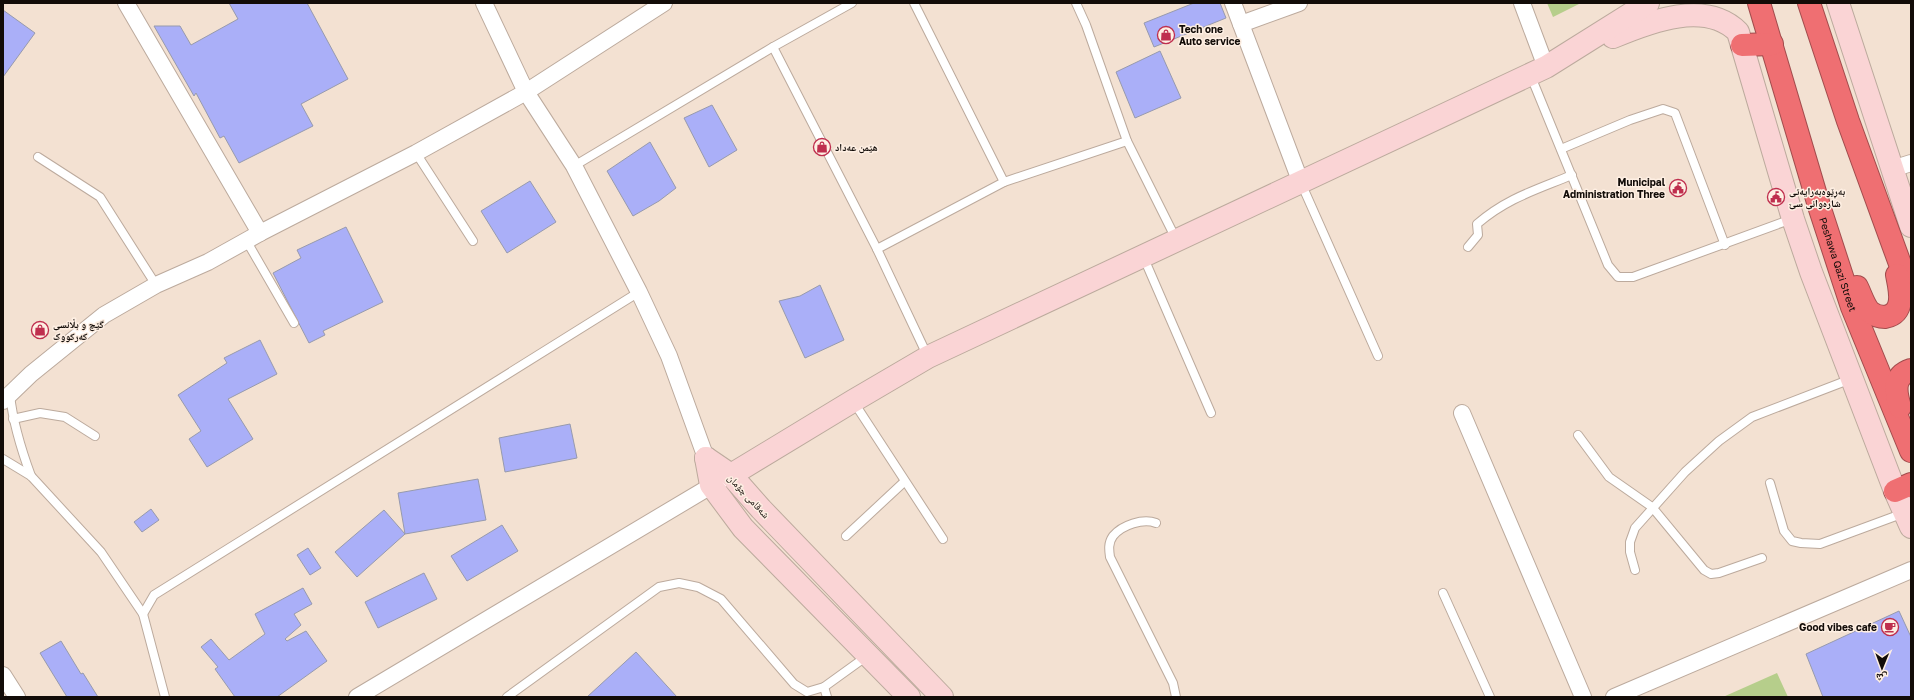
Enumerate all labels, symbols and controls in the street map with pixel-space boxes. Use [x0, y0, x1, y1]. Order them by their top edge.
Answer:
place label: Tech one Auto service [1179, 23, 1241, 47]
shop icon: Tech one Auto service [1156, 25, 1176, 45]
shop icon: هێمن عەداد [812, 137, 832, 157]
place label: هێمن عەداد [835, 141, 878, 154]
place label: Municipal Administration Three [1563, 176, 1666, 200]
public building icon: Municipal Administration Three [1668, 178, 1688, 198]
place label: بەڕێوەبەرایەتی شارەوانی سێ [1789, 185, 1845, 210]
public building icon: بەڕێوەبەرایەتی شارەوانی سێ [1766, 187, 1786, 207]
street label: Peshawa Qazi Street [1817, 216, 1859, 313]
place label: گێچ و بڵانسی کەرکووک [53, 318, 104, 343]
shop icon: گێچ و بڵانسی کەرکووک [30, 320, 50, 340]
street label: شەقامی چۆمان [725, 472, 773, 521]
cafe icon: Good vibes cafe [1880, 617, 1900, 637]
place label: Good vibes cafe [1799, 621, 1877, 633]
north arrow [1862, 648, 1902, 688]
text: ش [1876, 670, 1888, 685]

